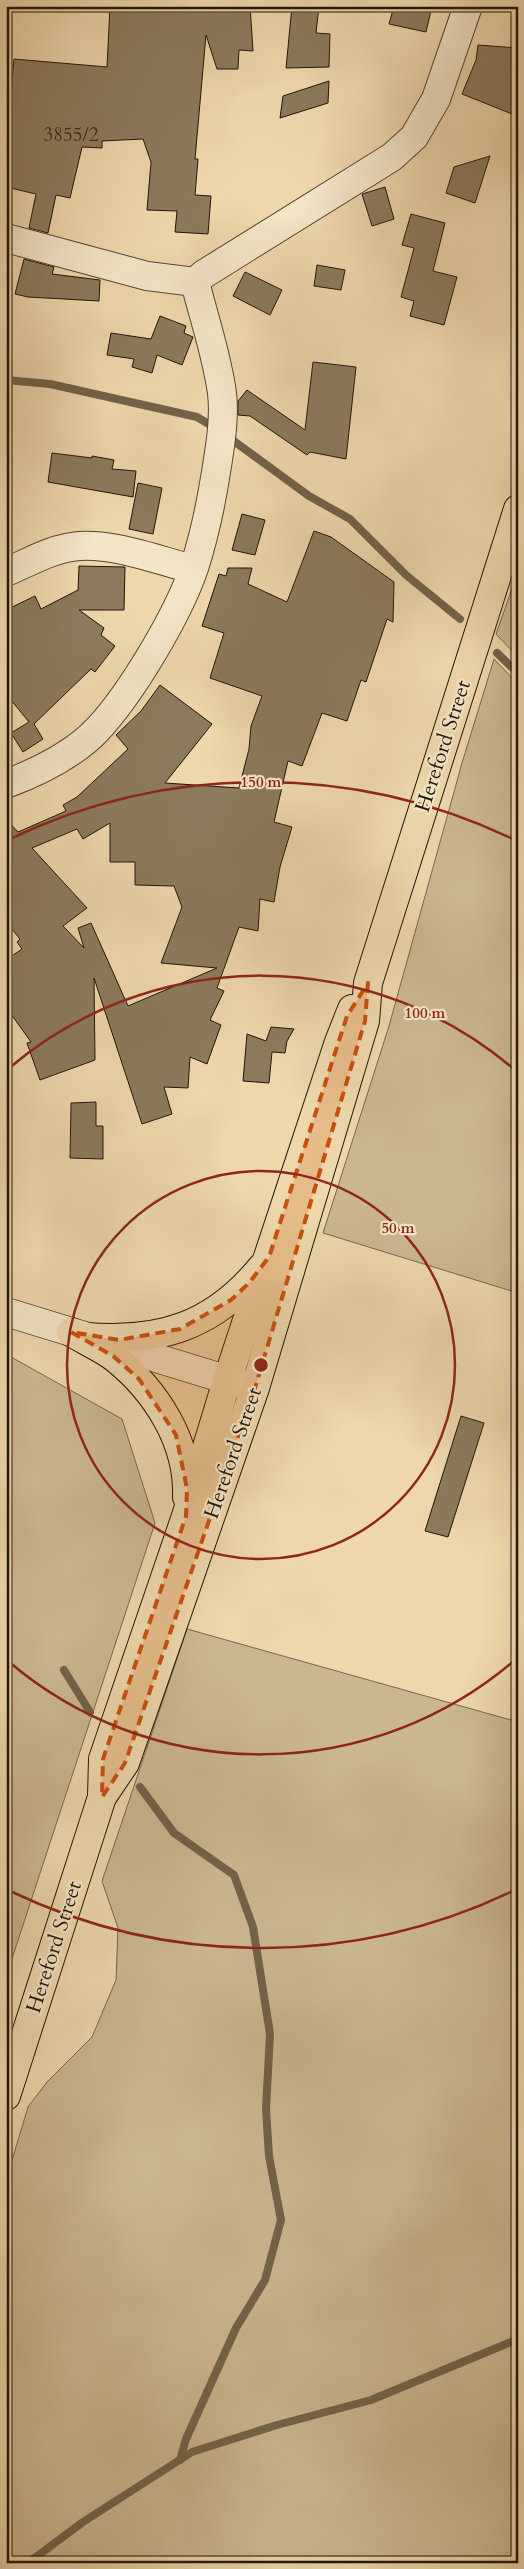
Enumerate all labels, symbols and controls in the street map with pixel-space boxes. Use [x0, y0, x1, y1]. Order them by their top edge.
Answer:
house number: 3855/2 [44, 122, 99, 148]
street label: Hereford Street [408, 676, 478, 816]
text: 150 m [241, 772, 282, 792]
text: 100 m [405, 1003, 446, 1023]
text: 50 m [381, 1218, 415, 1238]
centre of rings [252, 1356, 270, 1374]
street label: Hereford Street [197, 1383, 269, 1523]
street label: Hereford Street [19, 1877, 89, 2017]

